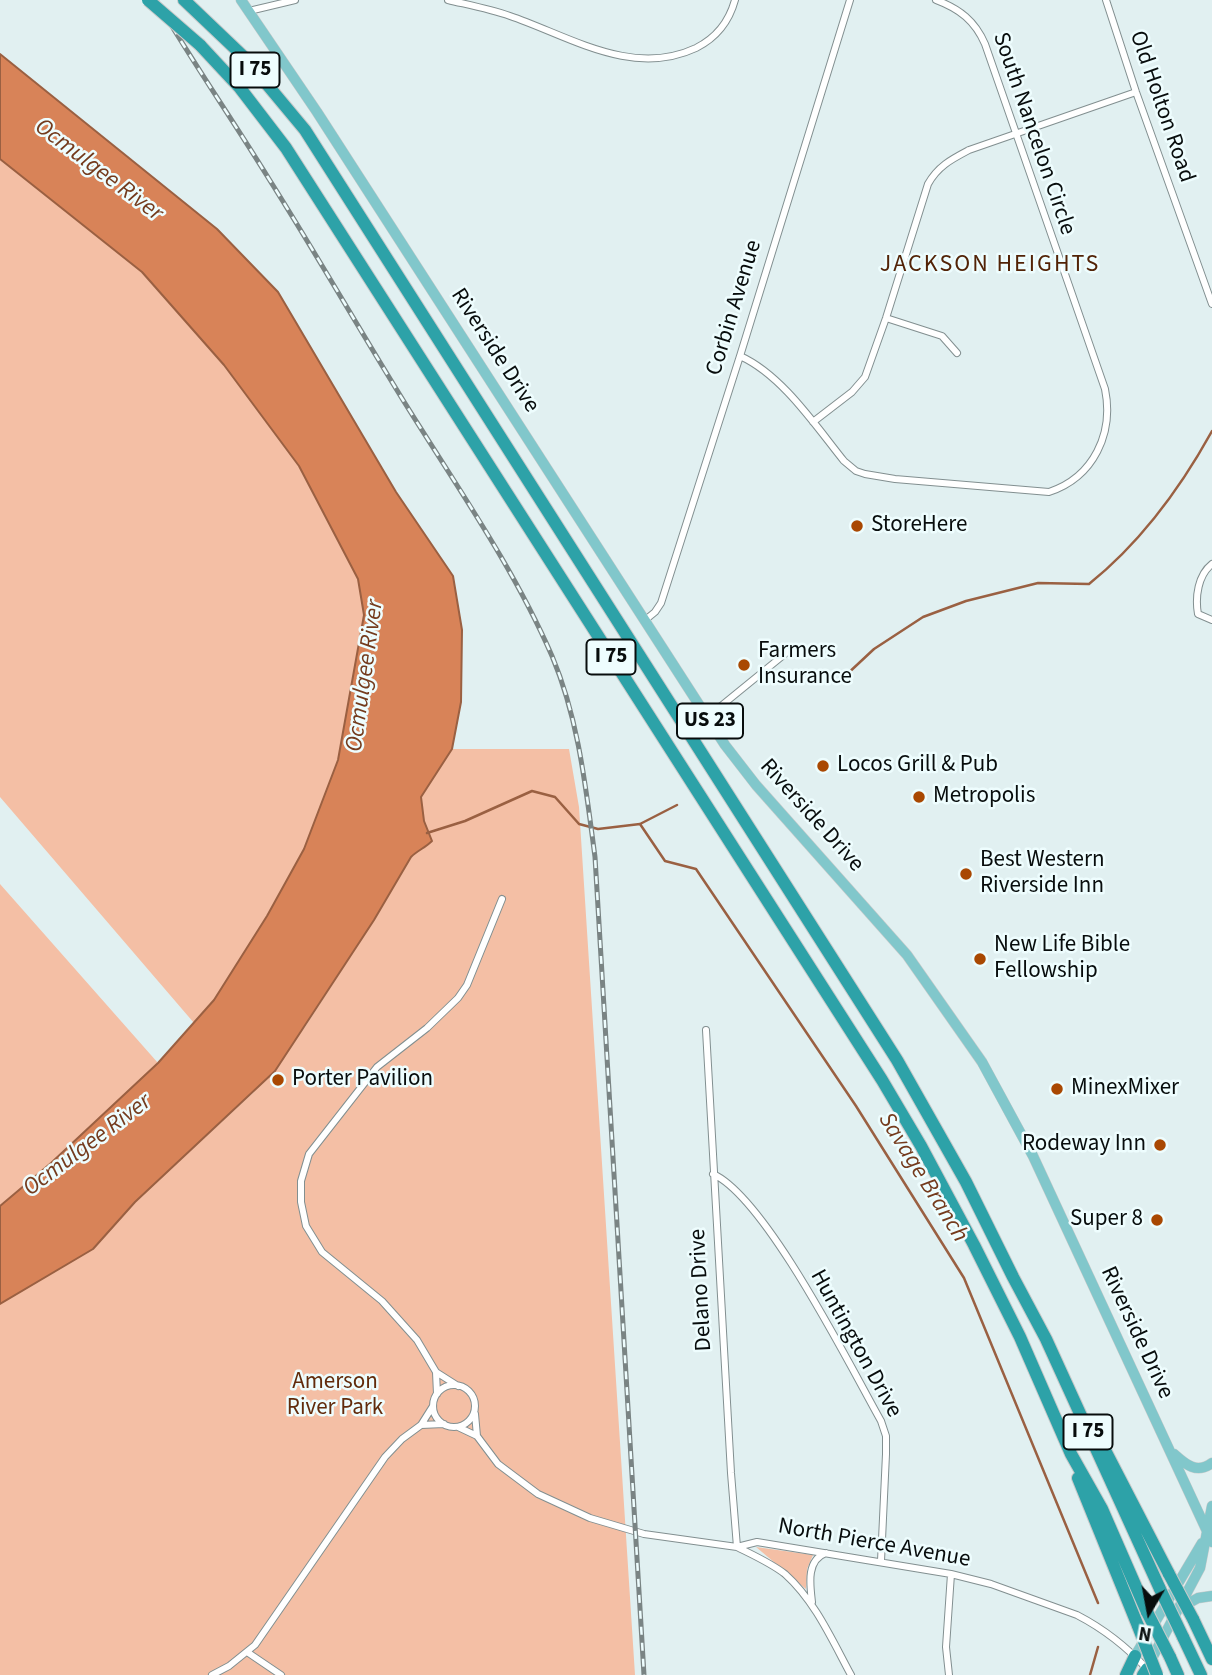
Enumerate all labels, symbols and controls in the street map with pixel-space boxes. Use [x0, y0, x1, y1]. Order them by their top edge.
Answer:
street label: Old Holton Road [1122, 28, 1200, 186]
street label: South Nancelon Circle [985, 29, 1081, 239]
road number: I 75 [230, 52, 280, 88]
water label: Ocmulgee River [28, 113, 168, 229]
street label: Corbin Avenue [701, 237, 769, 379]
district label: JACKSON HEIGHTS [882, 252, 1098, 280]
street label: Riverside Drive [444, 284, 544, 418]
place label: StoreHere [871, 512, 967, 540]
marker: StoreHere [849, 518, 865, 534]
water label: Ocmulgee River [341, 598, 391, 754]
place label: Farmers Insurance [758, 638, 852, 692]
road number: I 75 [586, 640, 636, 674]
marker: Farmers Insurance [736, 657, 752, 673]
road number: US 23 [677, 704, 743, 738]
place label: Locos Grill & Pub [837, 752, 998, 780]
street label: Riverside Drive [753, 754, 869, 878]
marker: Locos Grill & Pub [815, 758, 831, 774]
place label: Metropolis [933, 783, 1035, 811]
marker: Metropolis [911, 789, 927, 805]
place label: Best Western Riverside Inn [980, 847, 1105, 901]
marker: Best Western Riverside Inn [958, 866, 974, 882]
place label: New Life Bible Fellowship [994, 932, 1130, 986]
marker: New Life Bible Fellowship [972, 951, 988, 967]
place label: Porter Pavilion [292, 1066, 433, 1094]
marker: Porter Pavilion [270, 1072, 286, 1088]
place label: MinexMixer [1071, 1075, 1179, 1103]
marker: MinexMixer [1049, 1081, 1065, 1097]
water label: Ocmulgee River [18, 1088, 158, 1204]
water label: Savage Branch [871, 1108, 973, 1248]
place label: Rodeway Inn [1022, 1131, 1146, 1159]
marker: Rodeway Inn [1152, 1137, 1168, 1153]
place label: Super 8 [1070, 1206, 1143, 1234]
marker: Super 8 [1149, 1212, 1165, 1228]
street label: Delano Drive [685, 1228, 719, 1352]
street label: Riverside Drive [1093, 1263, 1179, 1403]
street label: Huntington Drive [803, 1265, 907, 1423]
park label: Amerson River Park [287, 1369, 383, 1423]
road number: I 75 [1064, 1414, 1112, 1450]
street label: North Pierce Avenue [776, 1513, 972, 1575]
north arrow [1114, 1577, 1184, 1647]
text: N [1137, 1619, 1154, 1648]

